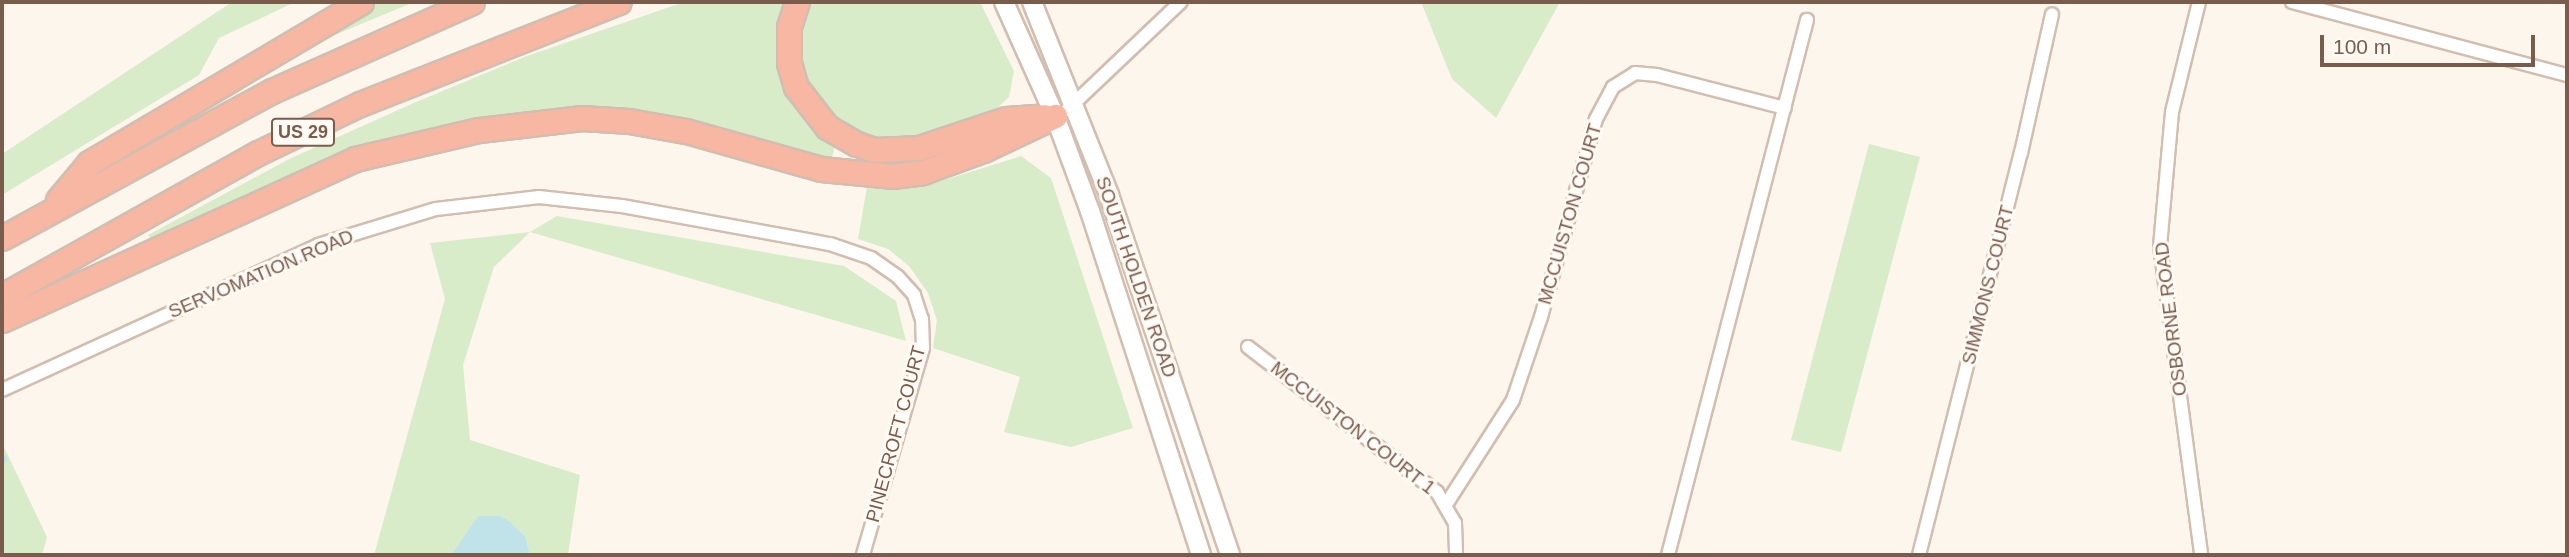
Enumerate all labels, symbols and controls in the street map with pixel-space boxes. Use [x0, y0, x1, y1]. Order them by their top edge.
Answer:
scale bar [2324, 21, 2539, 65]
text: 100 m [2333, 35, 2391, 58]
road number: US 29 [270, 118, 336, 146]
street label: MCCUISTON COURT [1533, 121, 1607, 307]
street label: SOUTH HOLDEN ROAD [1091, 173, 1181, 381]
street label: SIMMONS COURT [1957, 203, 2019, 367]
street label: SERVOMATION ROAD [165, 225, 357, 323]
street label: OSBORNE ROAD [2150, 241, 2192, 397]
street label: PINECROFT COURT [861, 343, 931, 525]
street label: MCCUISTON COURT 1 [1266, 357, 1440, 499]

